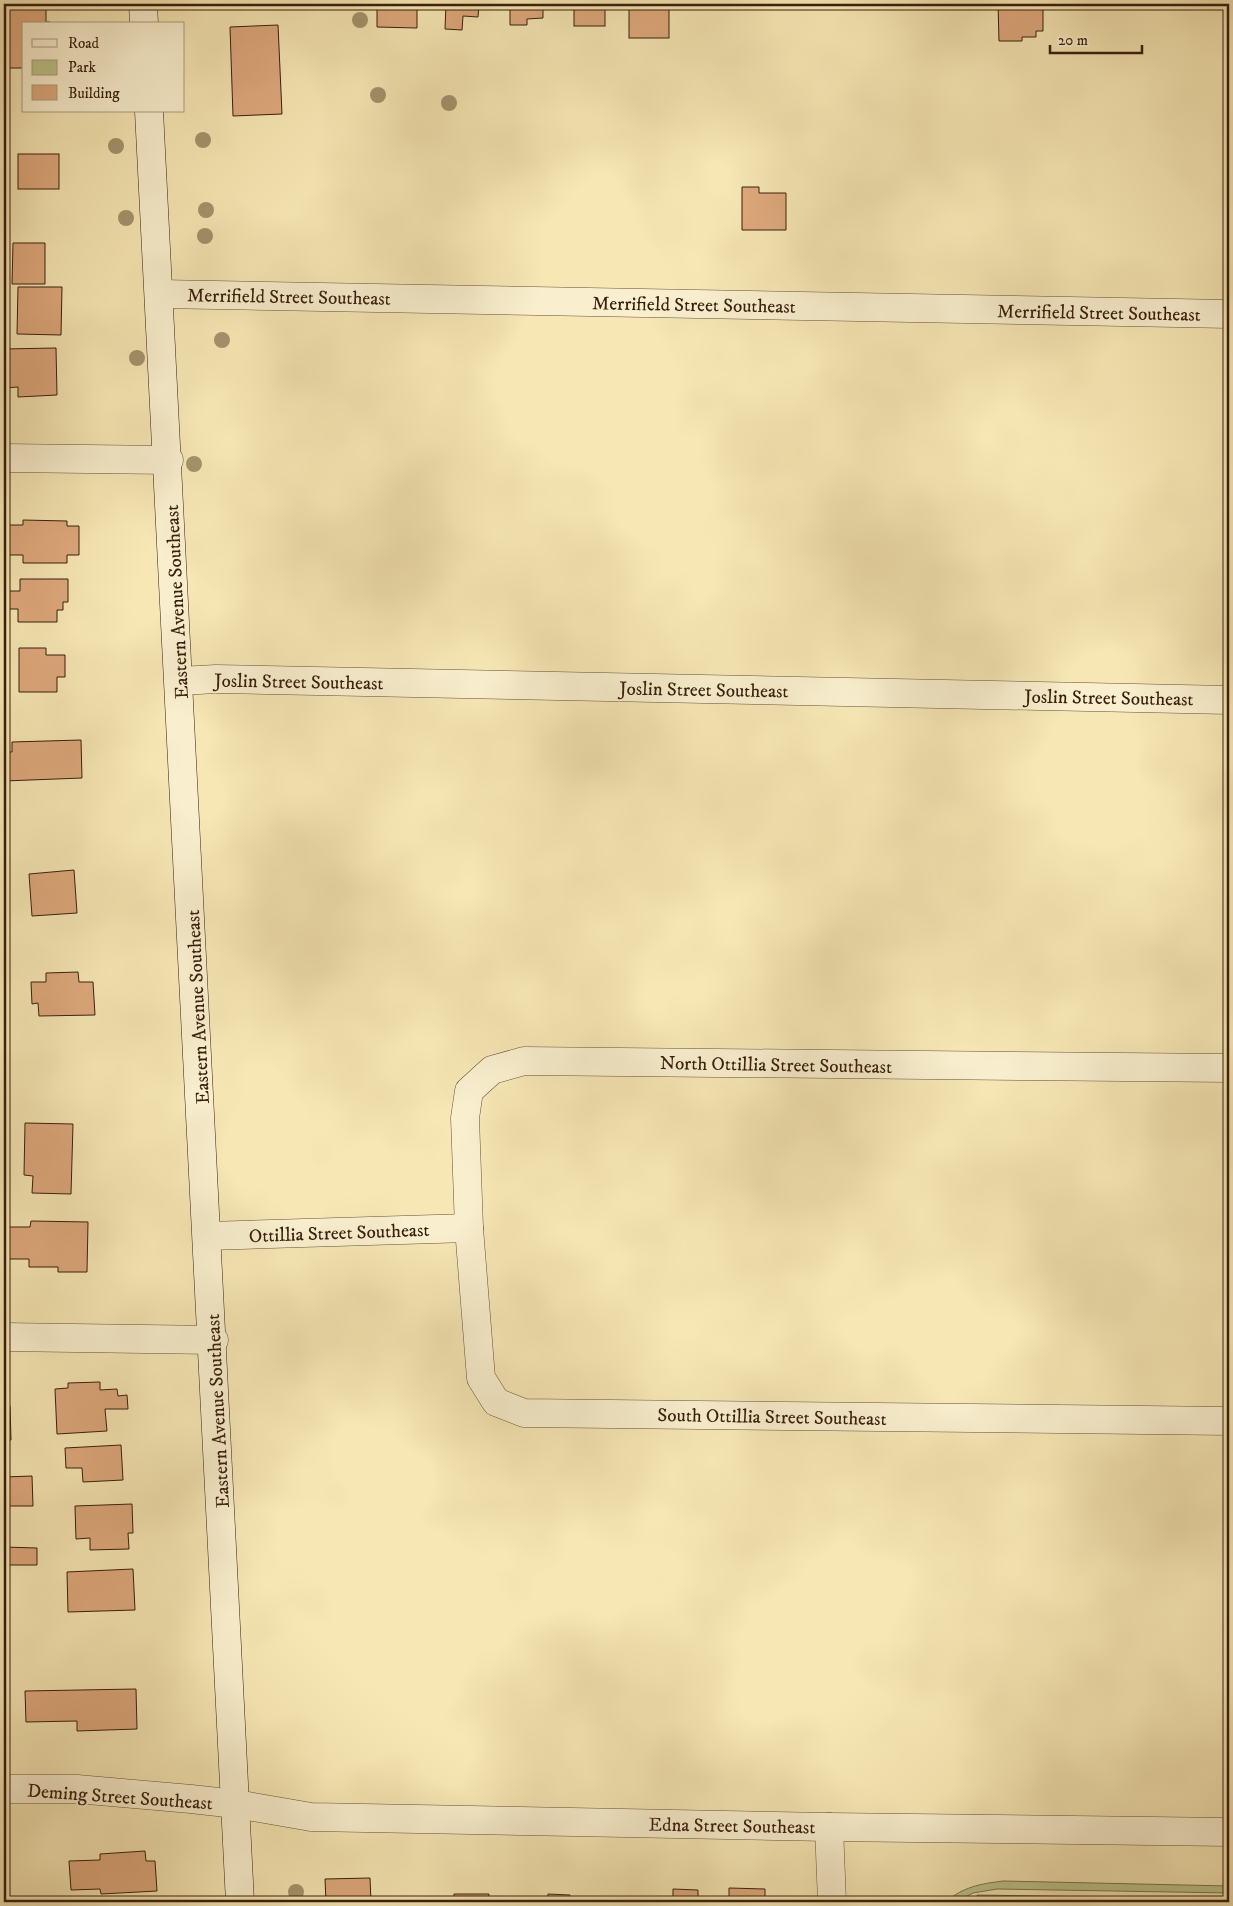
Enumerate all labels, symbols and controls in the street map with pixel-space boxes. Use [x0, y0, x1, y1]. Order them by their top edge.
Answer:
legend [22, 22, 185, 112]
scale bar [1050, 22, 1143, 54]
text: 20 m [1058, 31, 1088, 50]
text: Road [68, 34, 100, 53]
text: Park [68, 58, 97, 77]
text: Building [68, 84, 120, 103]
street label: Merrifield Street Southeast [187, 284, 391, 311]
street label: Merrifield Street Southeast [592, 292, 796, 319]
street label: Merrifield Street Southeast [997, 300, 1201, 327]
street label: Eastern Avenue Southeast [161, 504, 194, 700]
street label: Joslin Street Southeast [212, 669, 384, 695]
street label: Joslin Street Southeast [617, 677, 789, 703]
street label: Joslin Street Southeast [1022, 685, 1194, 711]
street label: Eastern Avenue Southeast [182, 909, 215, 1105]
street label: North Ottillia Street Southeast [660, 1052, 892, 1079]
street label: Ottillia Street Southeast [248, 1219, 430, 1248]
street label: Eastern Avenue Southeast [202, 1313, 235, 1509]
street label: South Ottillia Street Southeast [657, 1404, 887, 1431]
street label: Deming Street Southeast [26, 1780, 214, 1815]
street label: Edna Street Southeast [648, 1814, 816, 1839]

